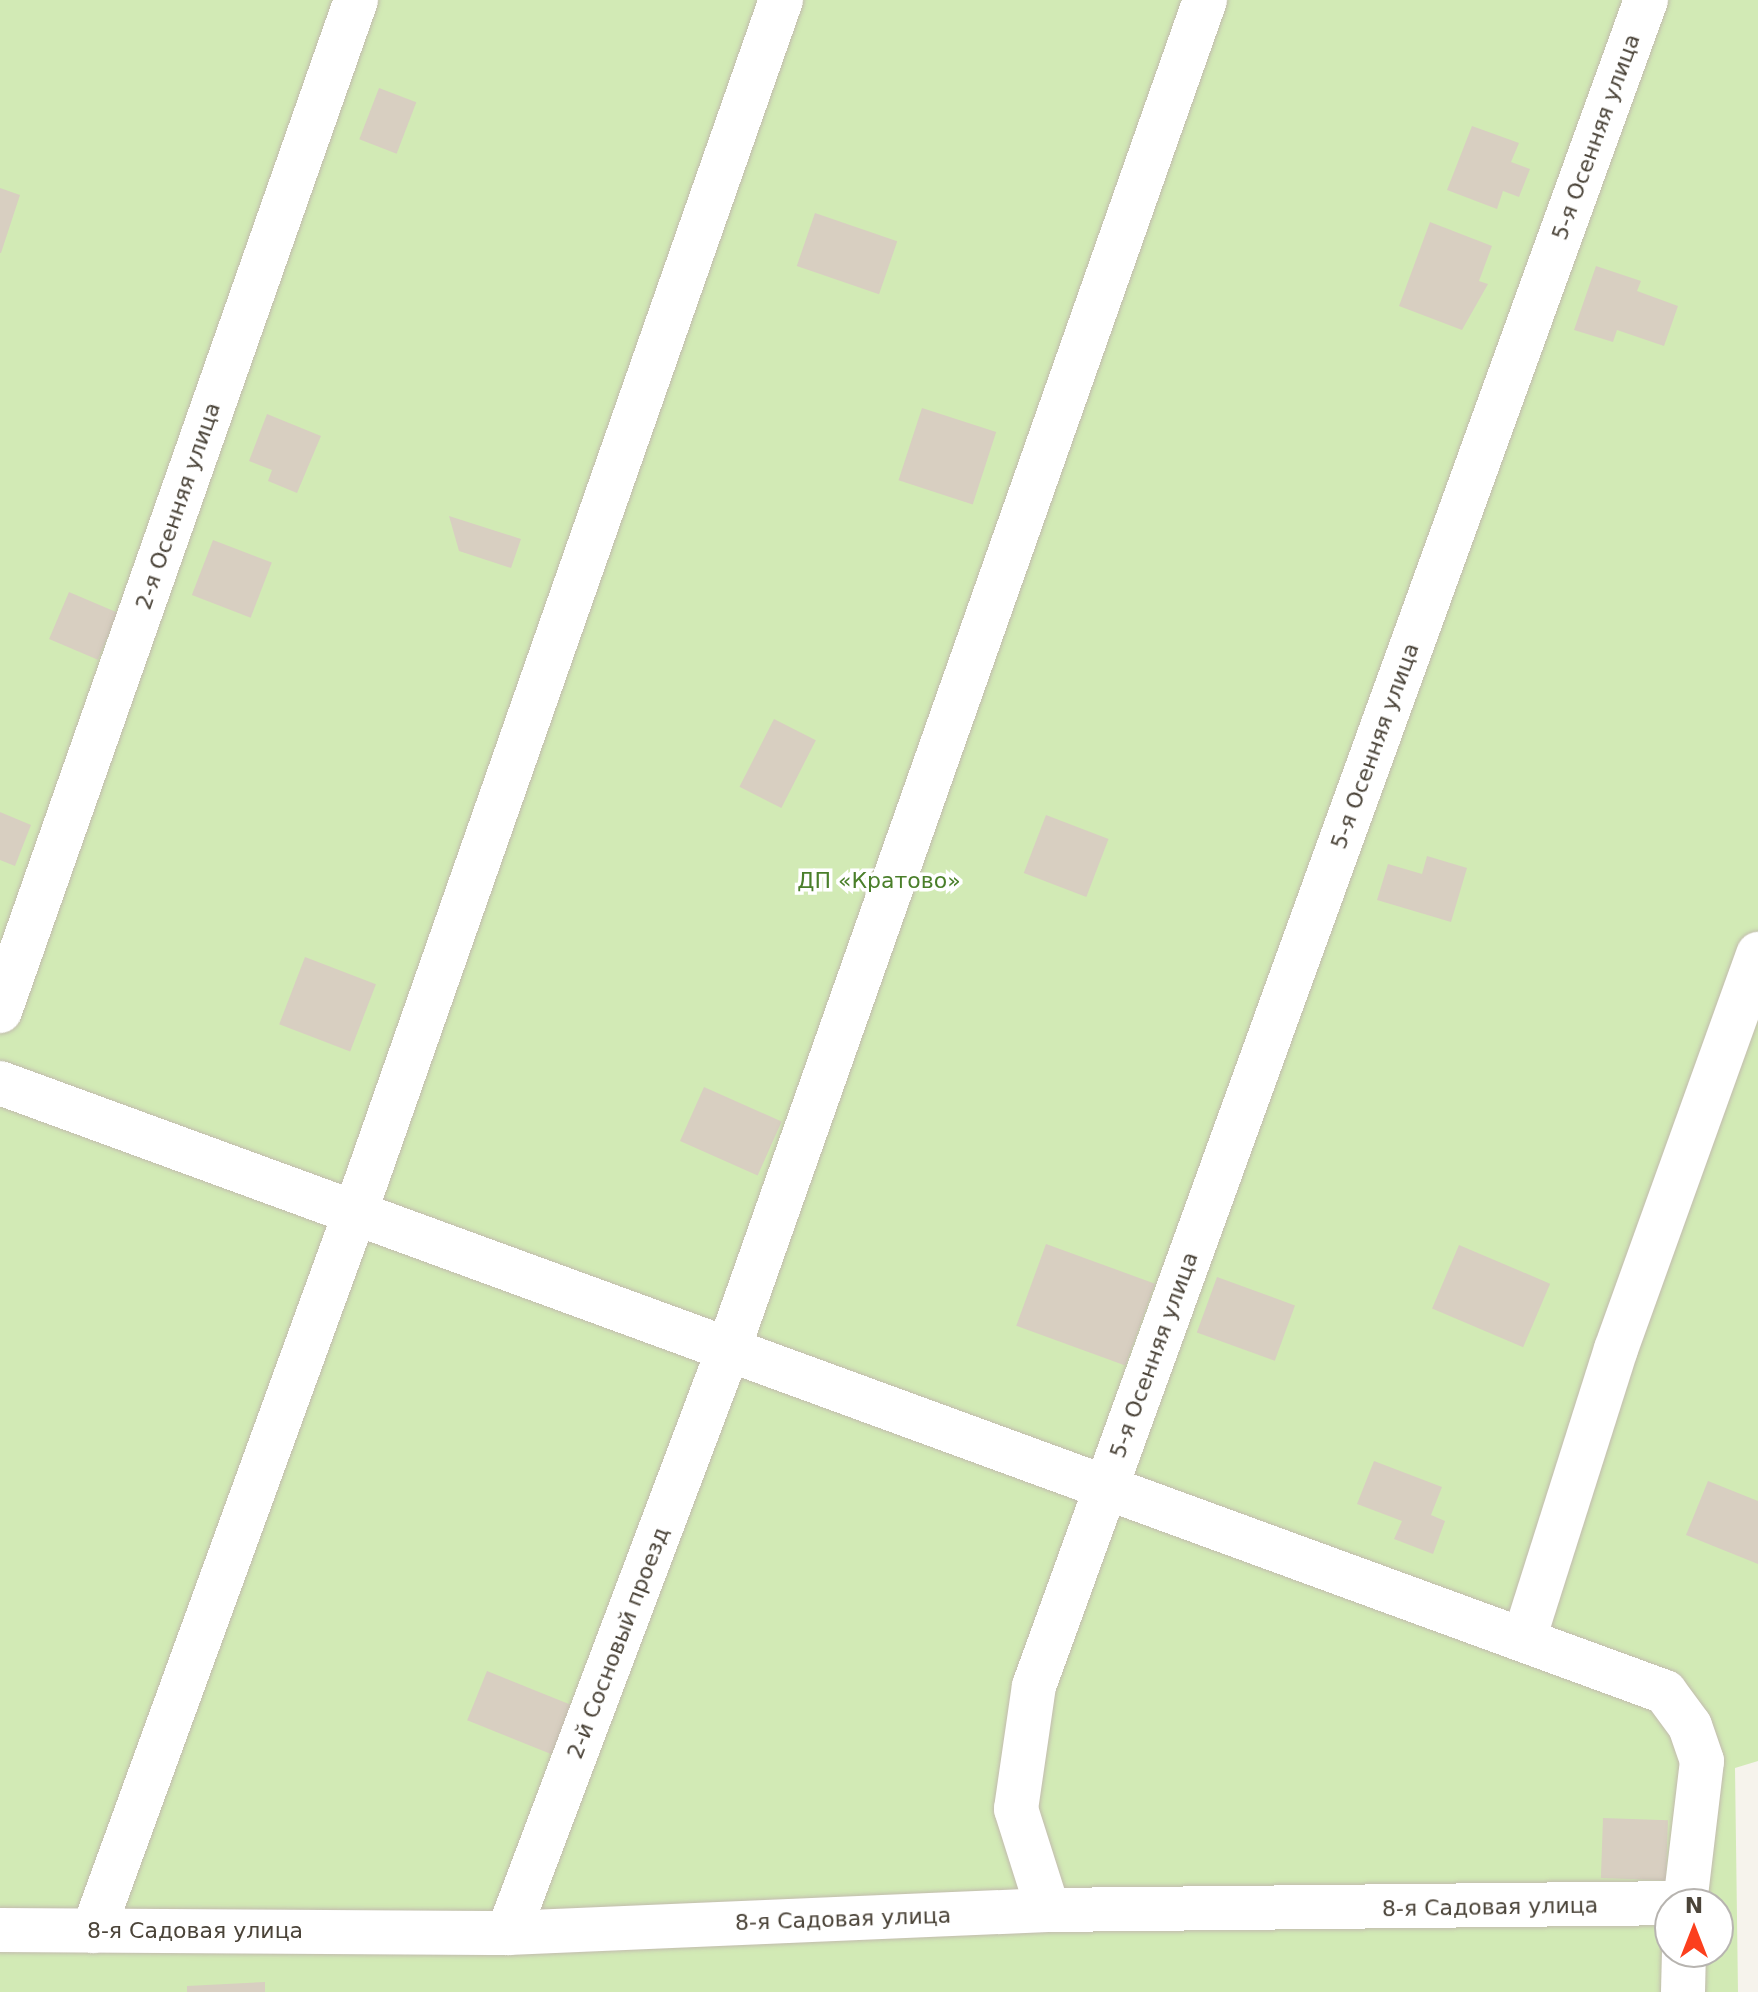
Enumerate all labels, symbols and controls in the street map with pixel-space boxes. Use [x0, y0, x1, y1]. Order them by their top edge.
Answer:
street label: 5-я Осенняя улица [1546, 30, 1646, 244]
street label: 2-я Осенняя улица [130, 399, 226, 613]
street label: 5-я Осенняя улица [1325, 639, 1425, 853]
park label: ДП «Кратово» [797, 868, 961, 894]
street label: 5-я Осенняя улица [1104, 1248, 1204, 1462]
street label: 2-й Сосновый проезд [562, 1524, 674, 1762]
north arrow [1654, 1888, 1734, 1968]
street label: 8-я Садовая улица [1382, 1892, 1598, 1922]
text: N [1685, 1893, 1703, 1918]
street label: 8-я Садовая улица [735, 1902, 951, 1936]
street label: 8-я Садовая улица [87, 1918, 303, 1944]

